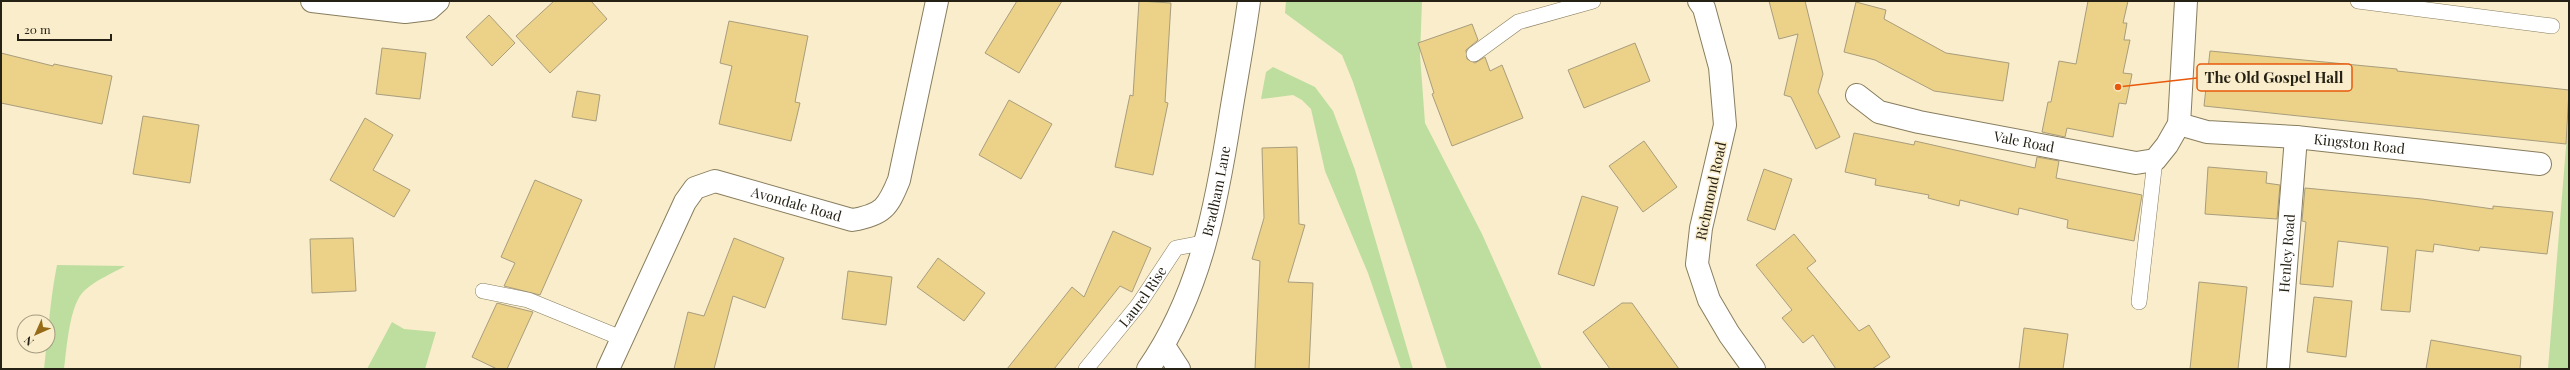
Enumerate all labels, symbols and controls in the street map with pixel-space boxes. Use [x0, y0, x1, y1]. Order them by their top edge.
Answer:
scale bar [18, 16, 111, 42]
text: 20 m [24, 21, 51, 37]
callout: The Old Gospel Hall [2197, 64, 2352, 91]
text: The Old Gospel Hall [2204, 67, 2344, 87]
street label: Vale Road [1991, 126, 2056, 156]
street label: Kingston Road [2313, 129, 2406, 158]
street label: Richmond Road [1691, 140, 1730, 242]
street label: Bradham Lane [1197, 145, 1234, 238]
street label: Avondale Road [748, 182, 844, 226]
street label: Henley Road [2274, 213, 2299, 293]
street label: Laurel Rise [1114, 262, 1170, 331]
north arrow [16, 314, 56, 354]
text: N [20, 333, 37, 350]

